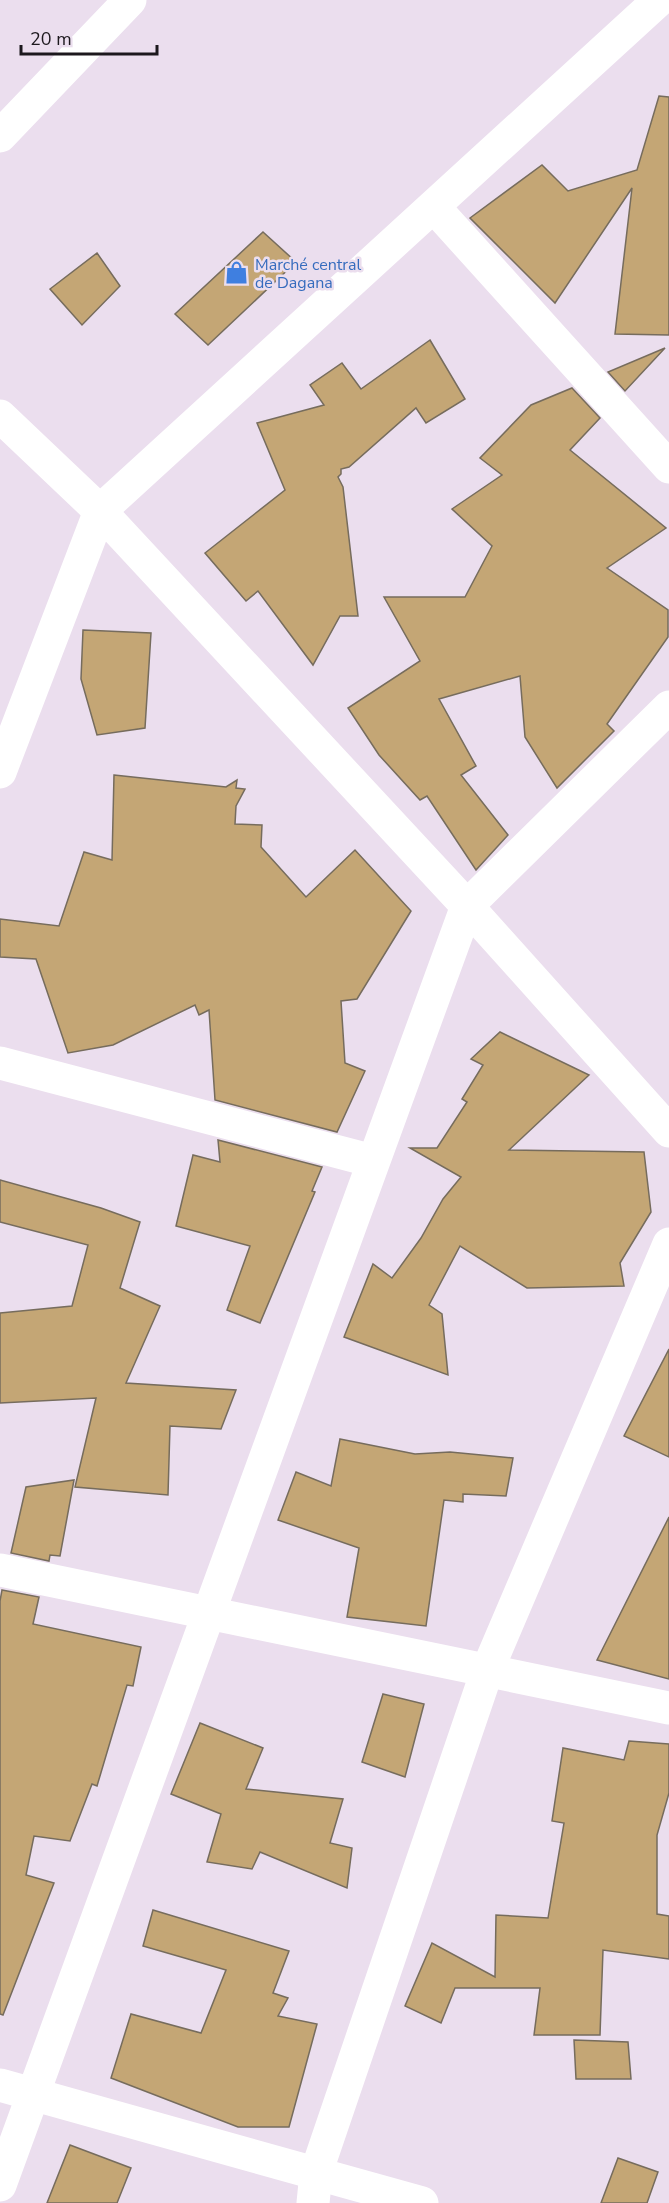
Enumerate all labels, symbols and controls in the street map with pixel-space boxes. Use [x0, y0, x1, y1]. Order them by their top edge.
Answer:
scale bar [21, 18, 158, 56]
text: 20 m [30, 27, 72, 51]
place label: Marché central de Dagana [255, 254, 361, 294]
shop icon: Marché central de Dagana [224, 260, 250, 286]

